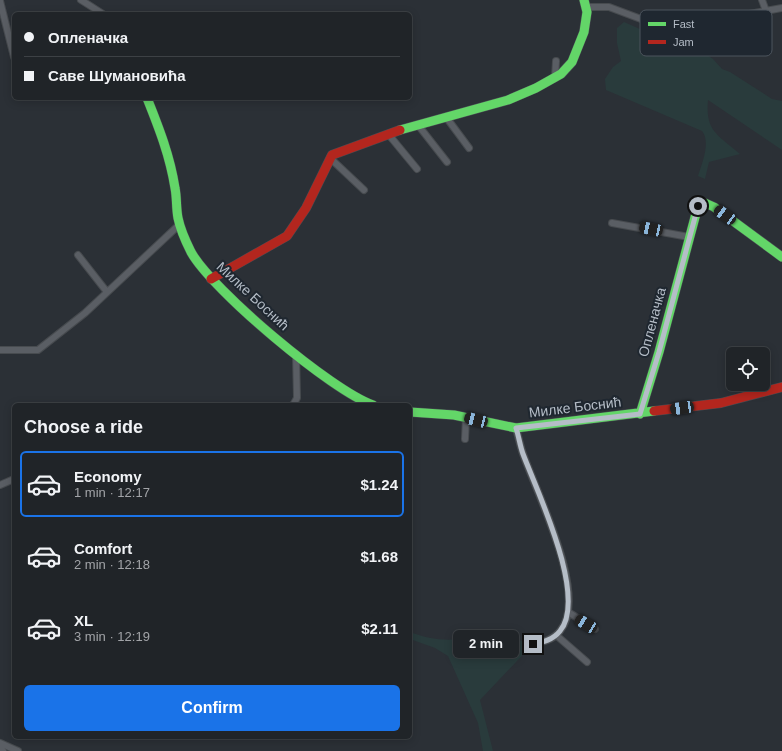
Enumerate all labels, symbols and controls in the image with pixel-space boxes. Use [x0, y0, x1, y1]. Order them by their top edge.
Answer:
legend [640, 10, 772, 56]
text: Fast [673, 18, 694, 30]
text: Опленачка [48, 29, 128, 46]
text: Jam [673, 36, 694, 48]
text: Саве Шумановића [48, 67, 186, 84]
route start [689, 197, 707, 215]
car [712, 203, 738, 227]
car [638, 221, 664, 237]
street label: Милке Боснић [214, 258, 292, 334]
street label: Опленачка [635, 285, 669, 358]
map controls [726, 347, 770, 391]
button: locate [726, 347, 770, 391]
street label: Милке Боснић [528, 393, 622, 421]
car [669, 400, 695, 416]
car [463, 411, 489, 429]
text: Choose a ride [24, 417, 143, 437]
icon: car [26, 466, 62, 502]
text: Economy [74, 468, 142, 485]
text: $1.24 [360, 476, 398, 493]
text: 1 min · 12:17 [74, 485, 150, 500]
icon: car [26, 538, 62, 574]
text: Comfort [74, 540, 132, 557]
text: $1.68 [360, 548, 398, 565]
text: 2 min · 12:18 [74, 557, 150, 572]
icon: car [26, 610, 62, 646]
text: XL [74, 612, 93, 629]
car [573, 613, 599, 635]
text: $2.11 [361, 620, 398, 637]
text: 3 min · 12:19 [74, 629, 150, 644]
callout: 2 min [453, 630, 519, 658]
route end [524, 635, 542, 653]
text: 2 min [469, 636, 503, 651]
button: Confirm [24, 685, 400, 731]

